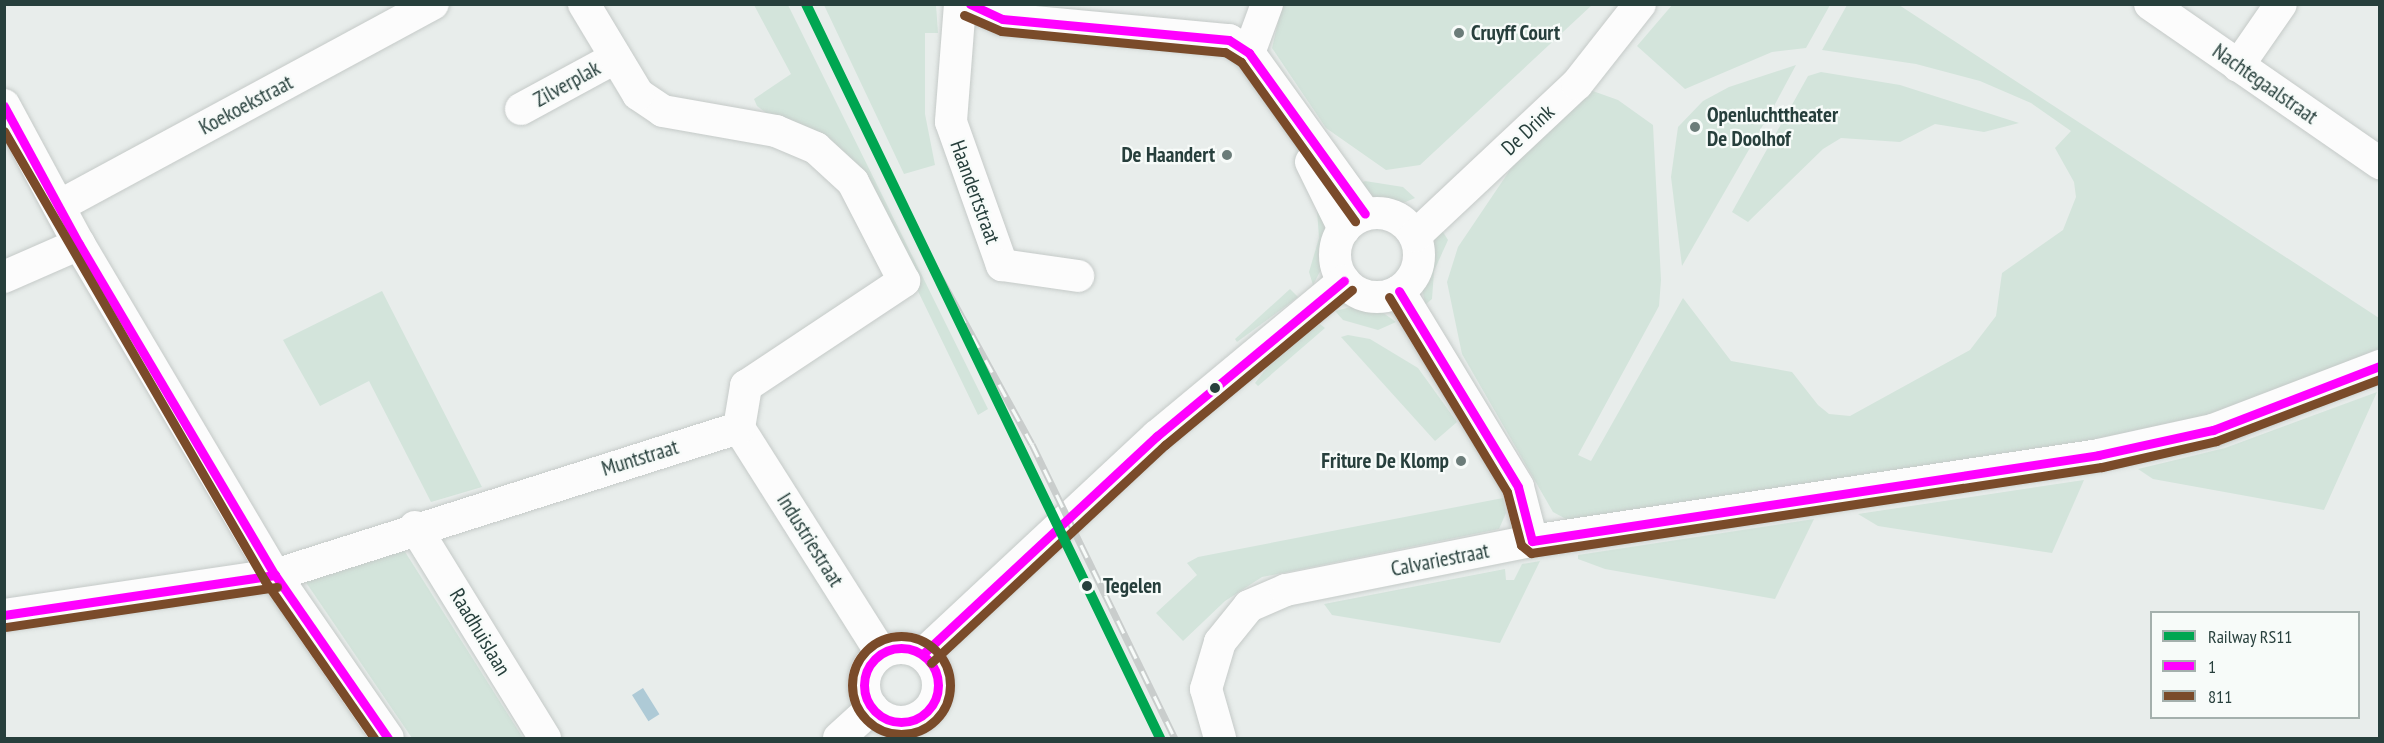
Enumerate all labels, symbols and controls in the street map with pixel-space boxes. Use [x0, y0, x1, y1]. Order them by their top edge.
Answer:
place label: Cruyff Court [1471, 20, 1560, 46]
marker: Cruyff Court [1452, 26, 1466, 40]
street label: Nachtegaalstraat [2208, 39, 2322, 129]
street label: Zilverplak [529, 56, 605, 112]
street label: Koekoekstraat [195, 70, 297, 140]
street label: De Drink [1496, 99, 1560, 161]
place label: Openluchttheater De Doolhof [1707, 102, 1838, 152]
marker: Openluchttheater De Doolhof [1688, 120, 1702, 134]
street label: Haandertstraat [945, 137, 1005, 247]
place label: De Haandert [1121, 142, 1215, 168]
marker: De Haandert [1220, 148, 1234, 162]
unlabelled marker [1209, 382, 1221, 394]
street label: Muntstraat [599, 434, 681, 482]
place label: Friture De Klomp [1321, 448, 1449, 474]
marker: Friture De Klomp [1454, 454, 1468, 468]
street label: Industriestraat [771, 489, 849, 591]
street label: Calvariestraat [1389, 538, 1491, 582]
place label: Tegelen [1103, 573, 1162, 599]
marker: Tegelen [1076, 575, 1098, 597]
street label: Raadhuislaan [444, 584, 516, 680]
legend [2150, 611, 2360, 719]
text: Railway RS11 [2208, 625, 2292, 648]
text: 1 [2208, 655, 2216, 678]
text: 811 [2208, 685, 2232, 708]

